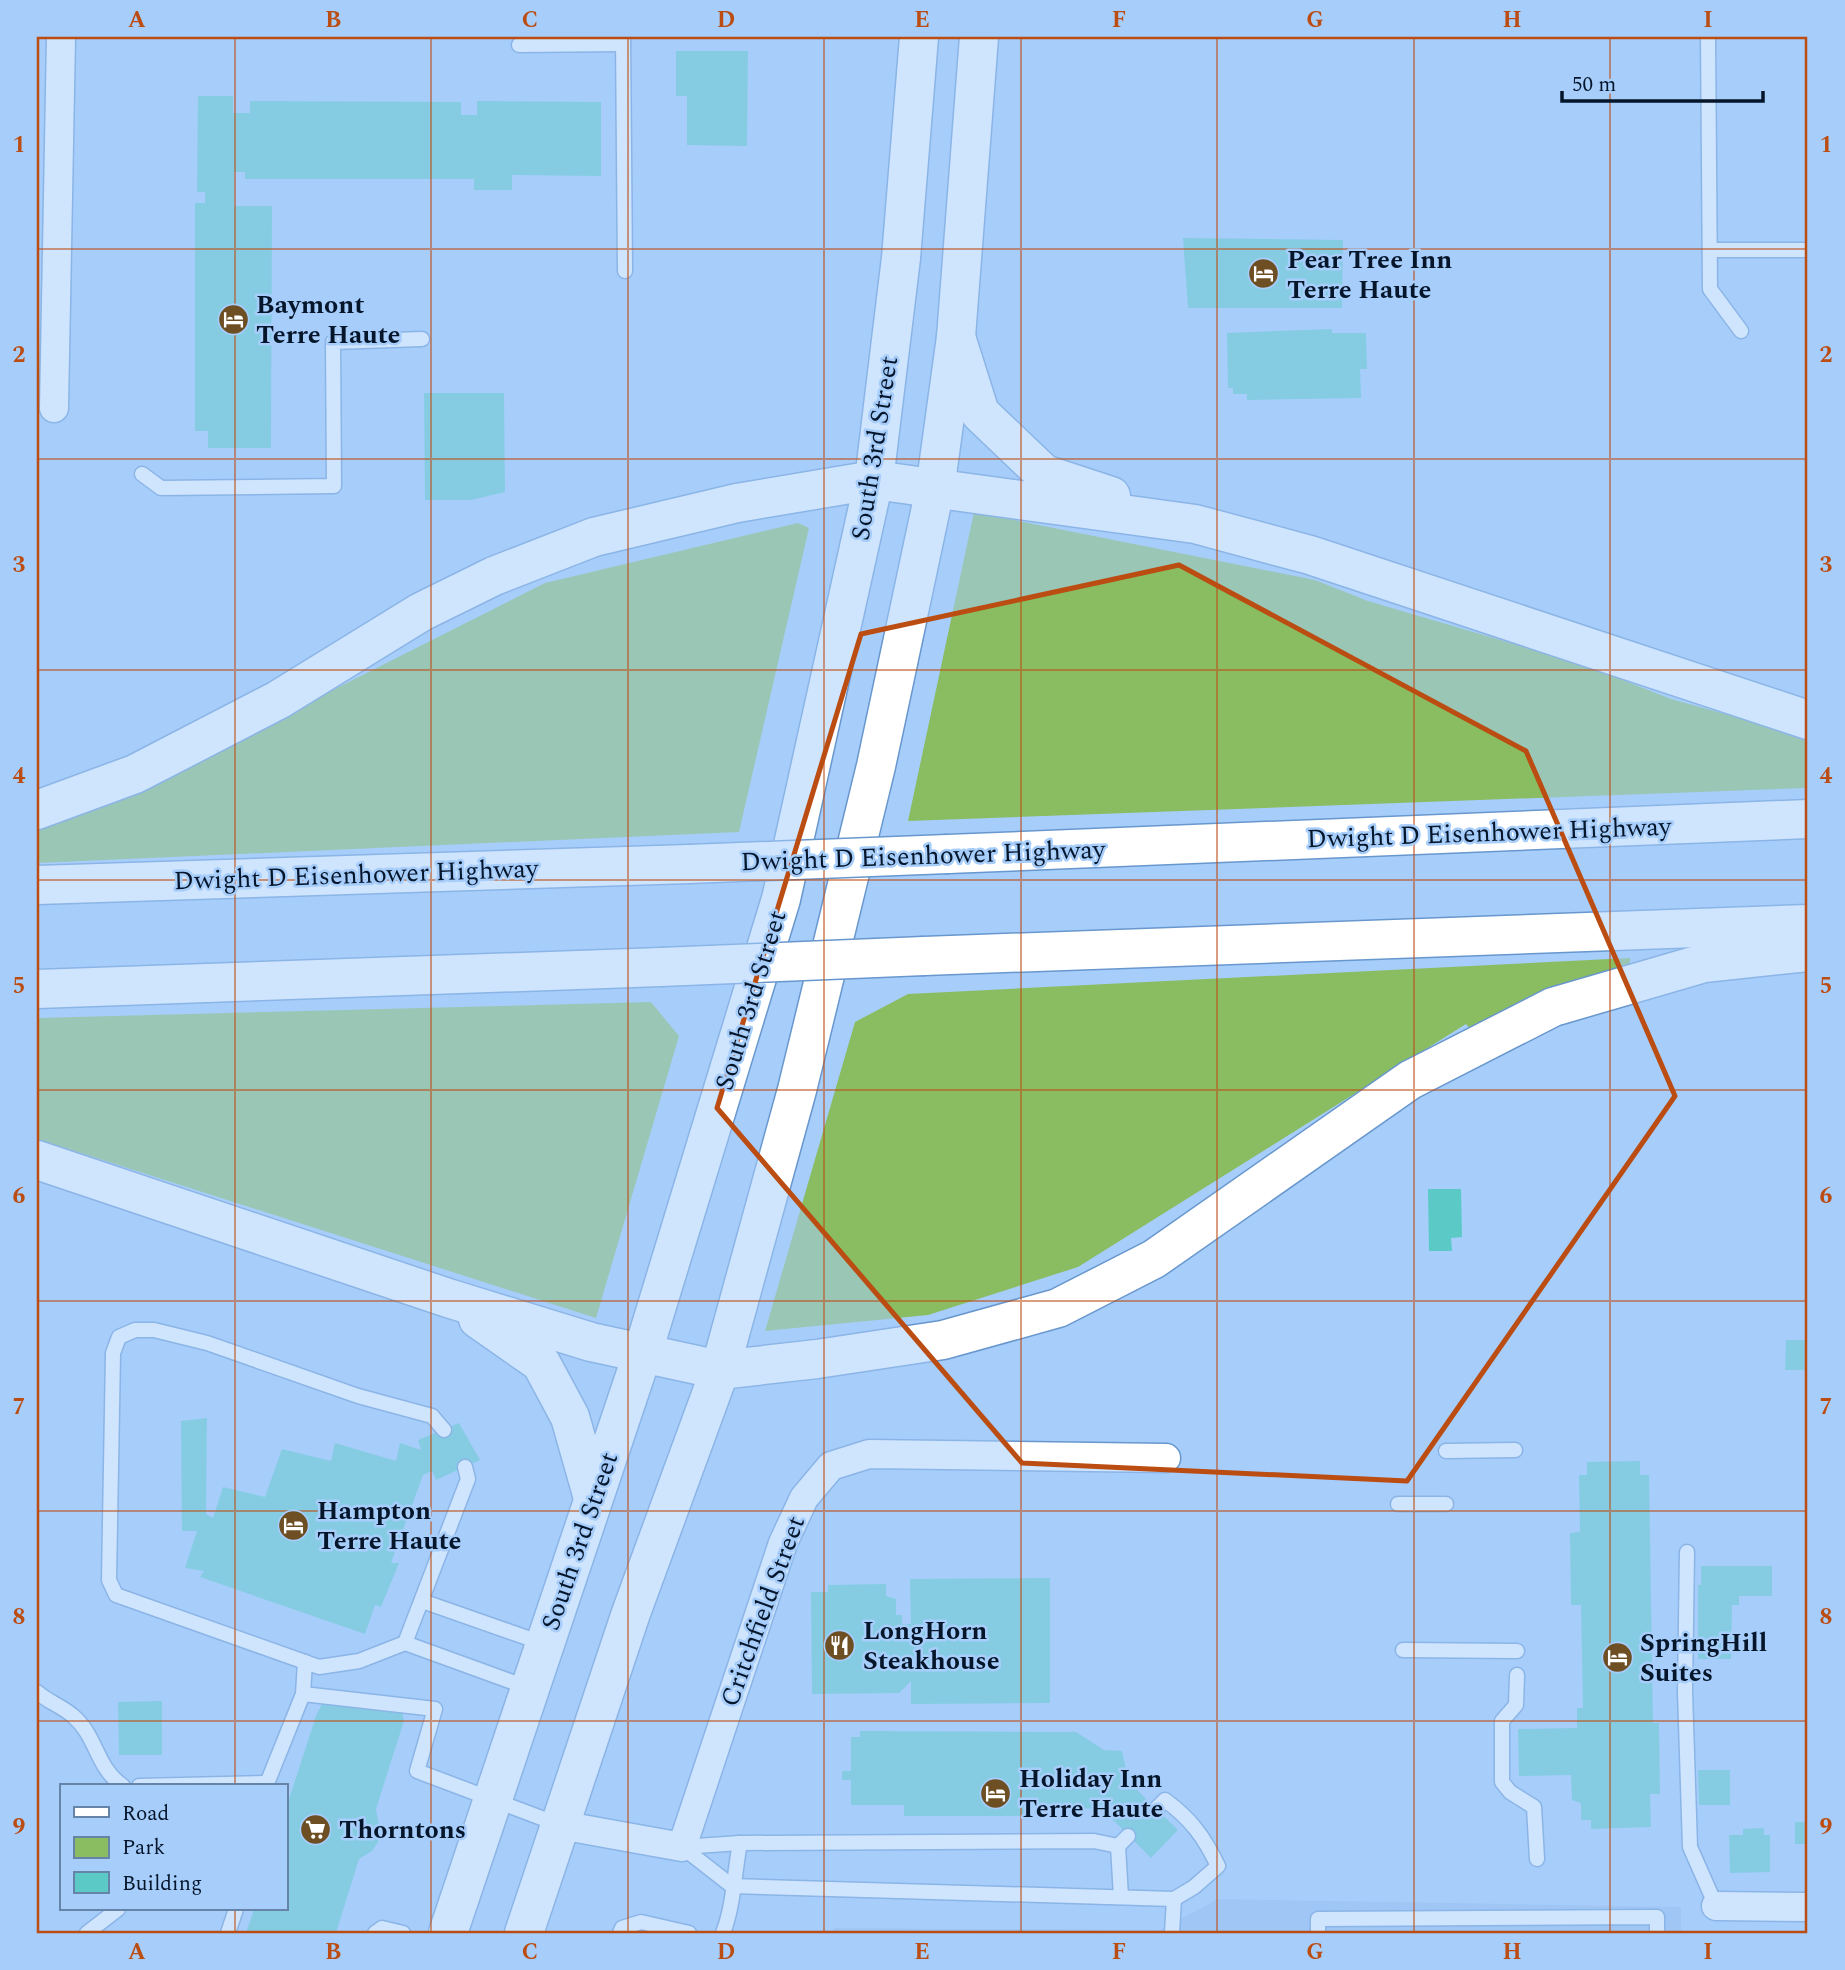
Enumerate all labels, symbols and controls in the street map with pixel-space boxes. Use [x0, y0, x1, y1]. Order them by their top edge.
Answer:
text: A [128, 3, 146, 38]
text: B [325, 3, 341, 38]
text: C [522, 3, 538, 38]
text: D [717, 3, 735, 38]
text: E [914, 3, 930, 38]
text: F [1112, 3, 1126, 38]
text: G [1306, 3, 1324, 38]
text: H [1502, 3, 1522, 38]
text: I [1703, 3, 1713, 38]
scale bar [1562, 60, 1763, 104]
text: 50 m [1572, 69, 1616, 101]
text: 1 [13, 128, 25, 163]
text: 1 [1820, 128, 1832, 163]
place label: Pear Tree Inn Terre Haute [1287, 240, 1452, 310]
hotel icon: Pear Tree Inn Terre Haute [1247, 257, 1281, 291]
place label: Baymont Terre Haute [256, 285, 400, 355]
hotel icon: Baymont Terre Haute [216, 302, 250, 336]
text: 2 [13, 338, 26, 373]
text: 2 [1820, 338, 1833, 373]
street label: South 3rd Street [841, 353, 909, 543]
text: 3 [13, 548, 26, 583]
text: 3 [1820, 548, 1833, 583]
text: 4 [13, 759, 26, 794]
text: 4 [1820, 759, 1833, 794]
street label: Dwight D Eisenhower Highway [1306, 807, 1673, 859]
street label: Dwight D Eisenhower Highway [740, 830, 1107, 882]
street label: Dwight D Eisenhower Highway [173, 849, 540, 901]
street label: South 3rd Street [705, 905, 797, 1095]
text: 5 [13, 969, 25, 1004]
text: 5 [1820, 969, 1832, 1004]
text: 6 [13, 1179, 26, 1214]
text: 6 [1820, 1179, 1833, 1214]
text: 7 [13, 1390, 25, 1425]
text: 7 [1820, 1390, 1832, 1425]
street label: South 3rd Street [531, 1447, 629, 1636]
place label: Hampton Terre Haute [317, 1491, 461, 1561]
hotel icon: Hampton Terre Haute [277, 1508, 311, 1542]
street label: Critchfield Street [710, 1510, 816, 1712]
text: 8 [13, 1600, 25, 1635]
text: 8 [1820, 1600, 1832, 1635]
place label: LongHorn Steakhouse [863, 1611, 1000, 1681]
place label: SpringHill Suites [1640, 1623, 1767, 1693]
restaurant icon: LongHorn Steakhouse [823, 1628, 857, 1662]
hotel icon: SpringHill Suites [1600, 1640, 1634, 1674]
place label: Holiday Inn Terre Haute [1019, 1759, 1163, 1829]
hotel icon: Holiday Inn Terre Haute [979, 1776, 1013, 1810]
legend [60, 1784, 287, 1910]
text: Road [122, 1798, 169, 1830]
text: 9 [13, 1810, 26, 1845]
place label: Thorntons [339, 1810, 466, 1850]
text: 9 [1820, 1810, 1833, 1845]
supermarket icon: Thorntons [299, 1812, 333, 1846]
text: Park [122, 1832, 166, 1864]
text: Building [122, 1868, 202, 1900]
text: A [128, 1935, 146, 1970]
text: B [325, 1935, 341, 1970]
text: C [522, 1935, 538, 1970]
text: D [717, 1935, 735, 1970]
text: E [914, 1935, 930, 1970]
text: F [1112, 1935, 1126, 1970]
text: G [1306, 1935, 1324, 1970]
text: H [1502, 1935, 1522, 1970]
text: I [1703, 1935, 1713, 1970]

